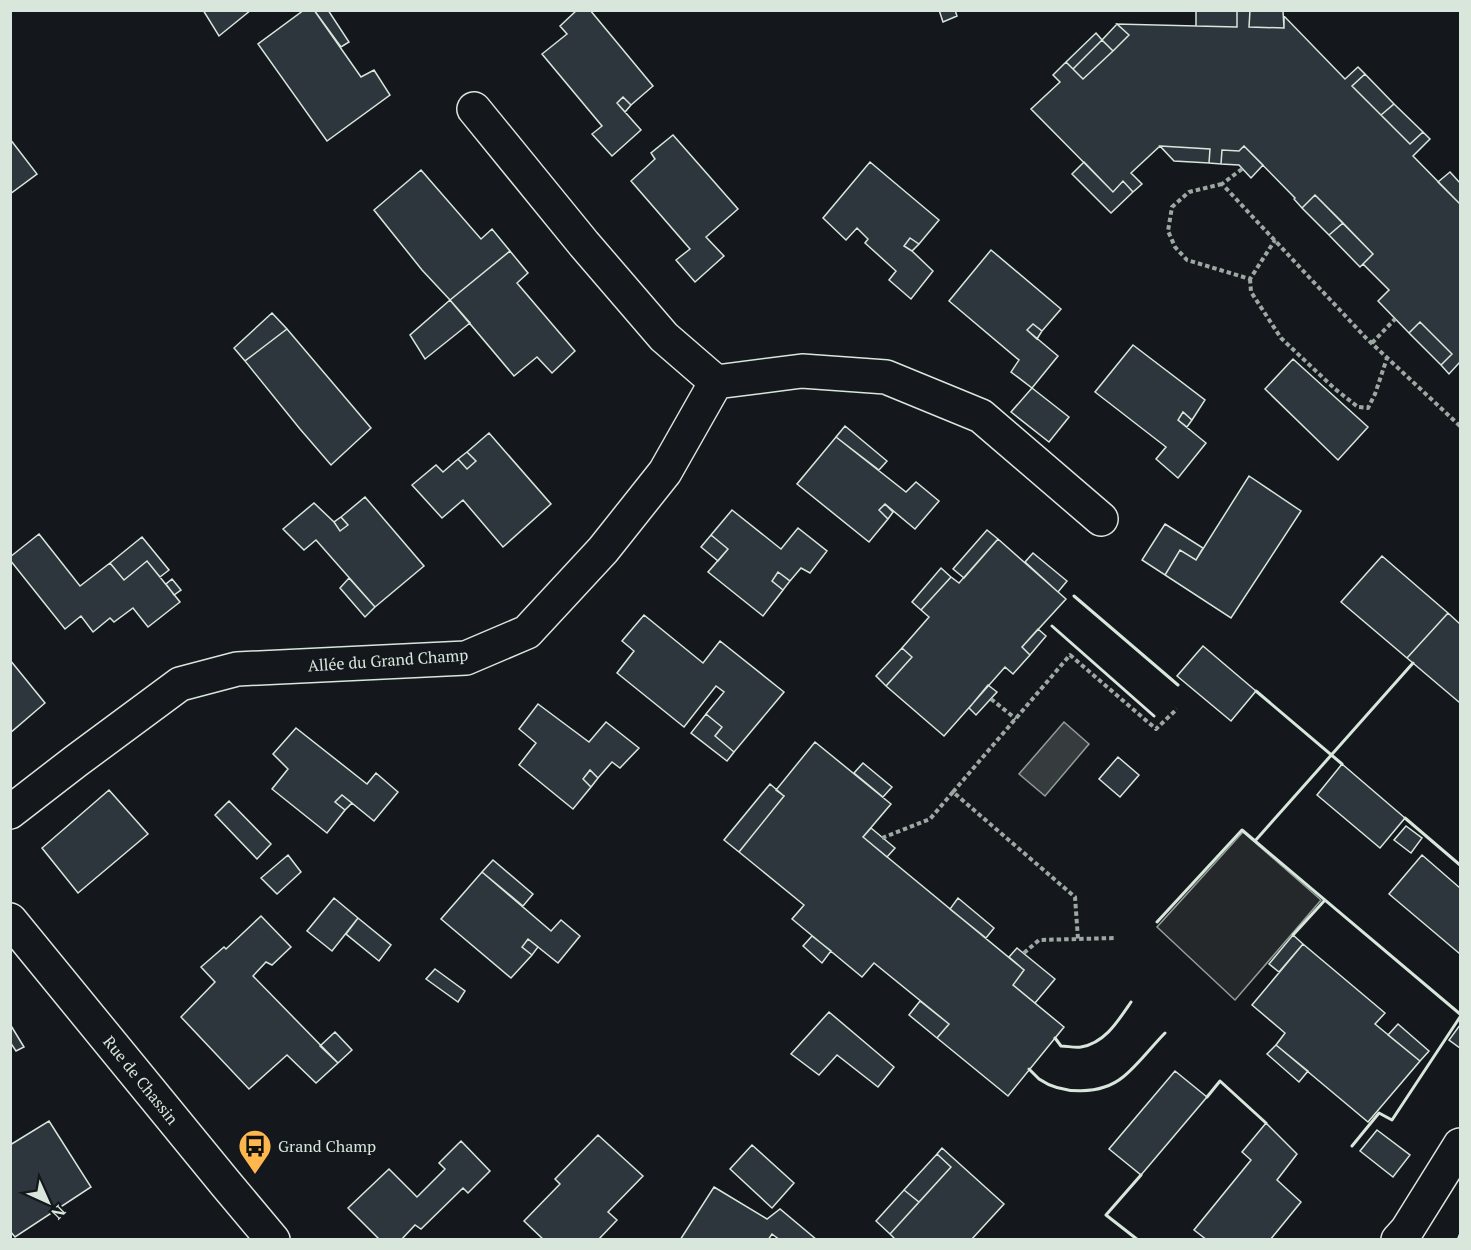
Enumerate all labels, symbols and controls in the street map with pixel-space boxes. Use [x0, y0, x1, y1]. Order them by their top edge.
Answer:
street label: Allée du Grand Champ [307, 643, 469, 677]
street label: Rue de Chassin [98, 1031, 184, 1129]
bus stop icon: Grand Champ [237, 1128, 273, 1175]
place label: Grand Champ [278, 1135, 376, 1157]
north arrow [18, 1172, 78, 1232]
text: N [47, 1201, 71, 1225]

